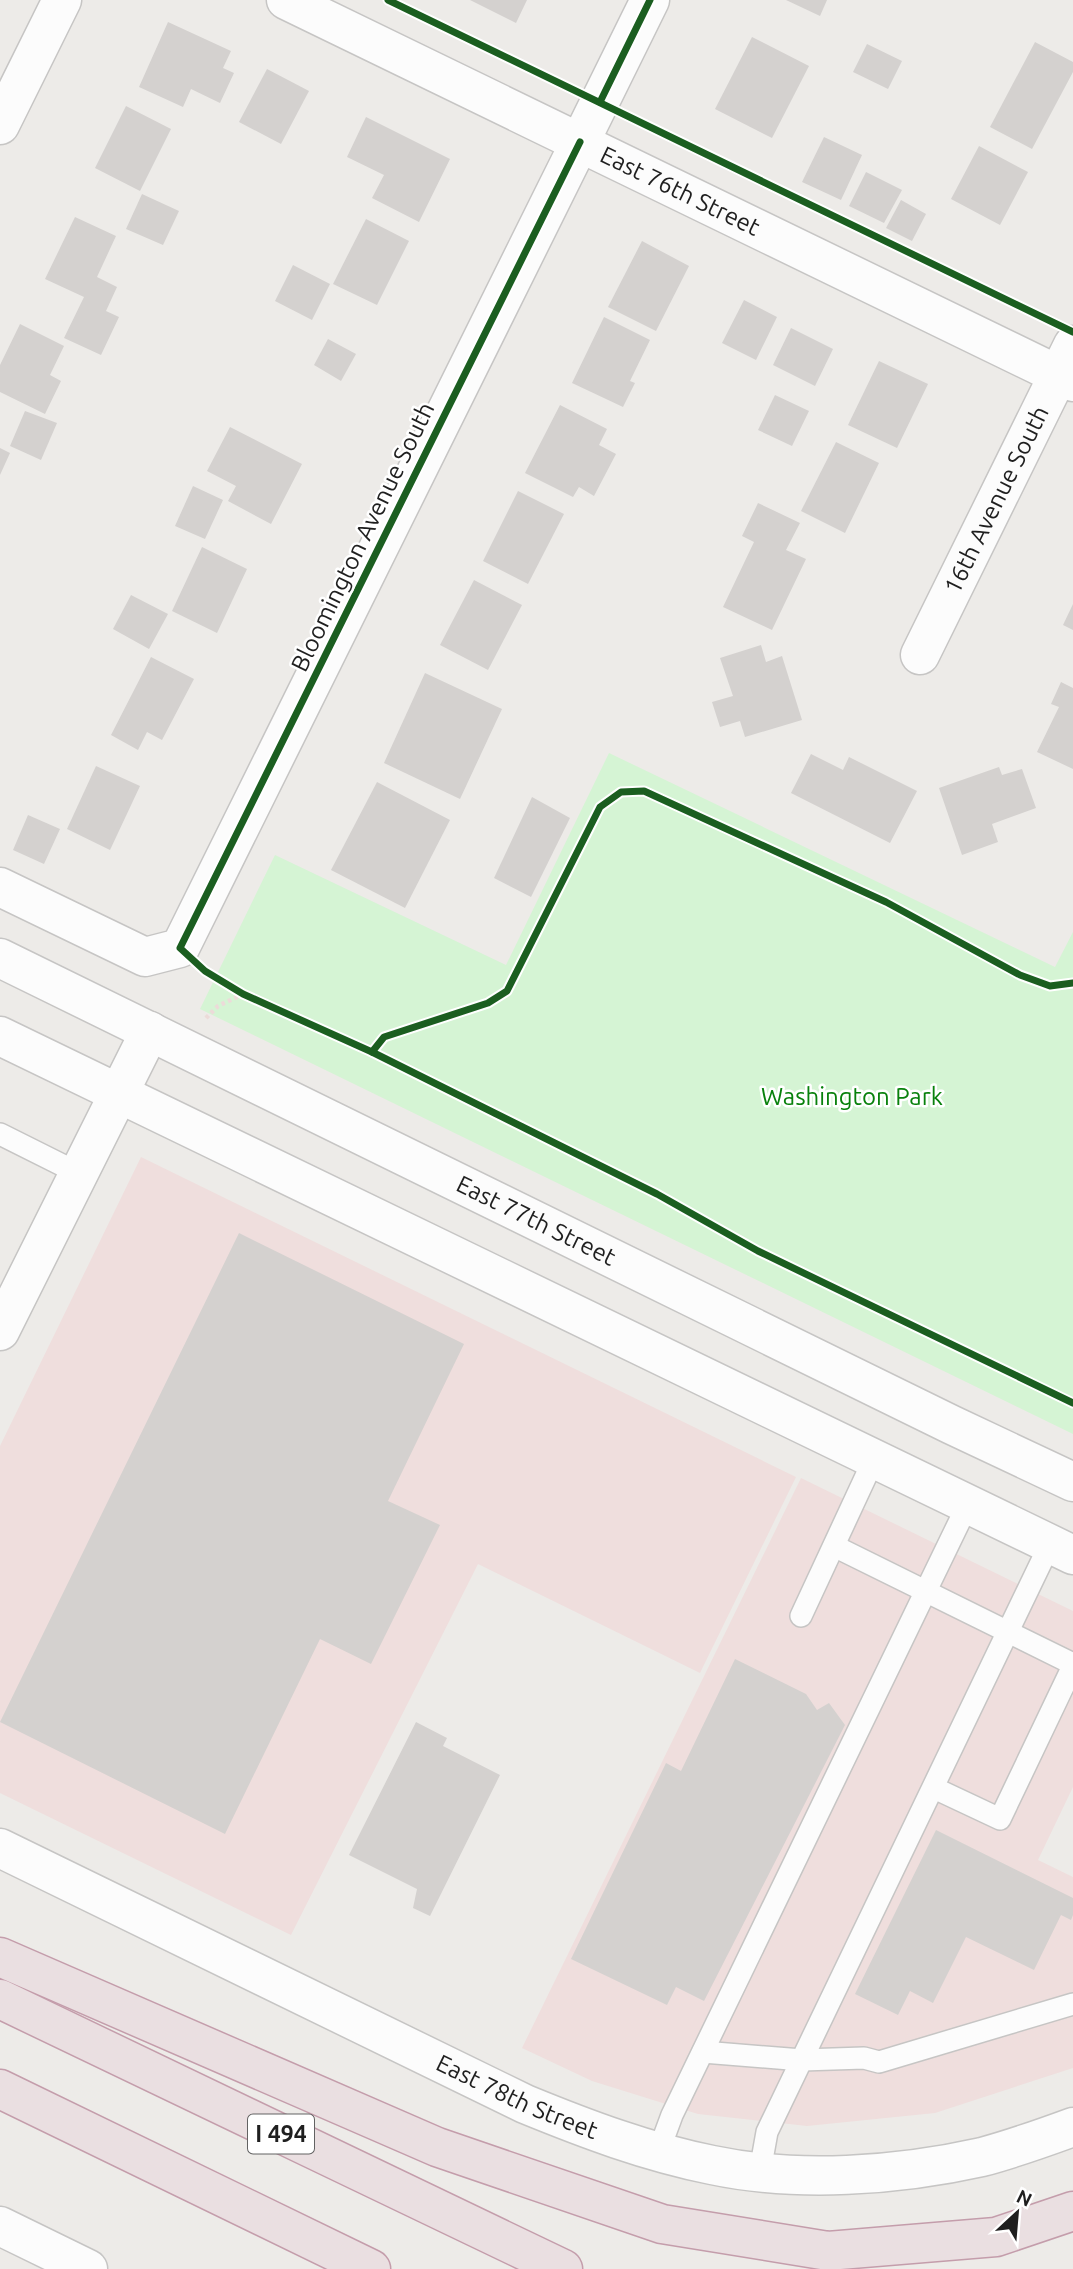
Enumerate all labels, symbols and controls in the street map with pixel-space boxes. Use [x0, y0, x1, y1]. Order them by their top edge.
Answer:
street label: East 76th Street [596, 141, 765, 241]
street label: Bloomington Avenue South [286, 398, 440, 676]
street label: 16th Avenue South [939, 401, 1054, 598]
park label: Washington Park [761, 1083, 943, 1110]
street label: East 77th Street [452, 1170, 621, 1271]
street label: East 78th Street [432, 2049, 602, 2144]
road number: I 494 [248, 2114, 314, 2154]
north arrow [982, 2178, 1052, 2248]
text: N [1013, 2185, 1036, 2211]

